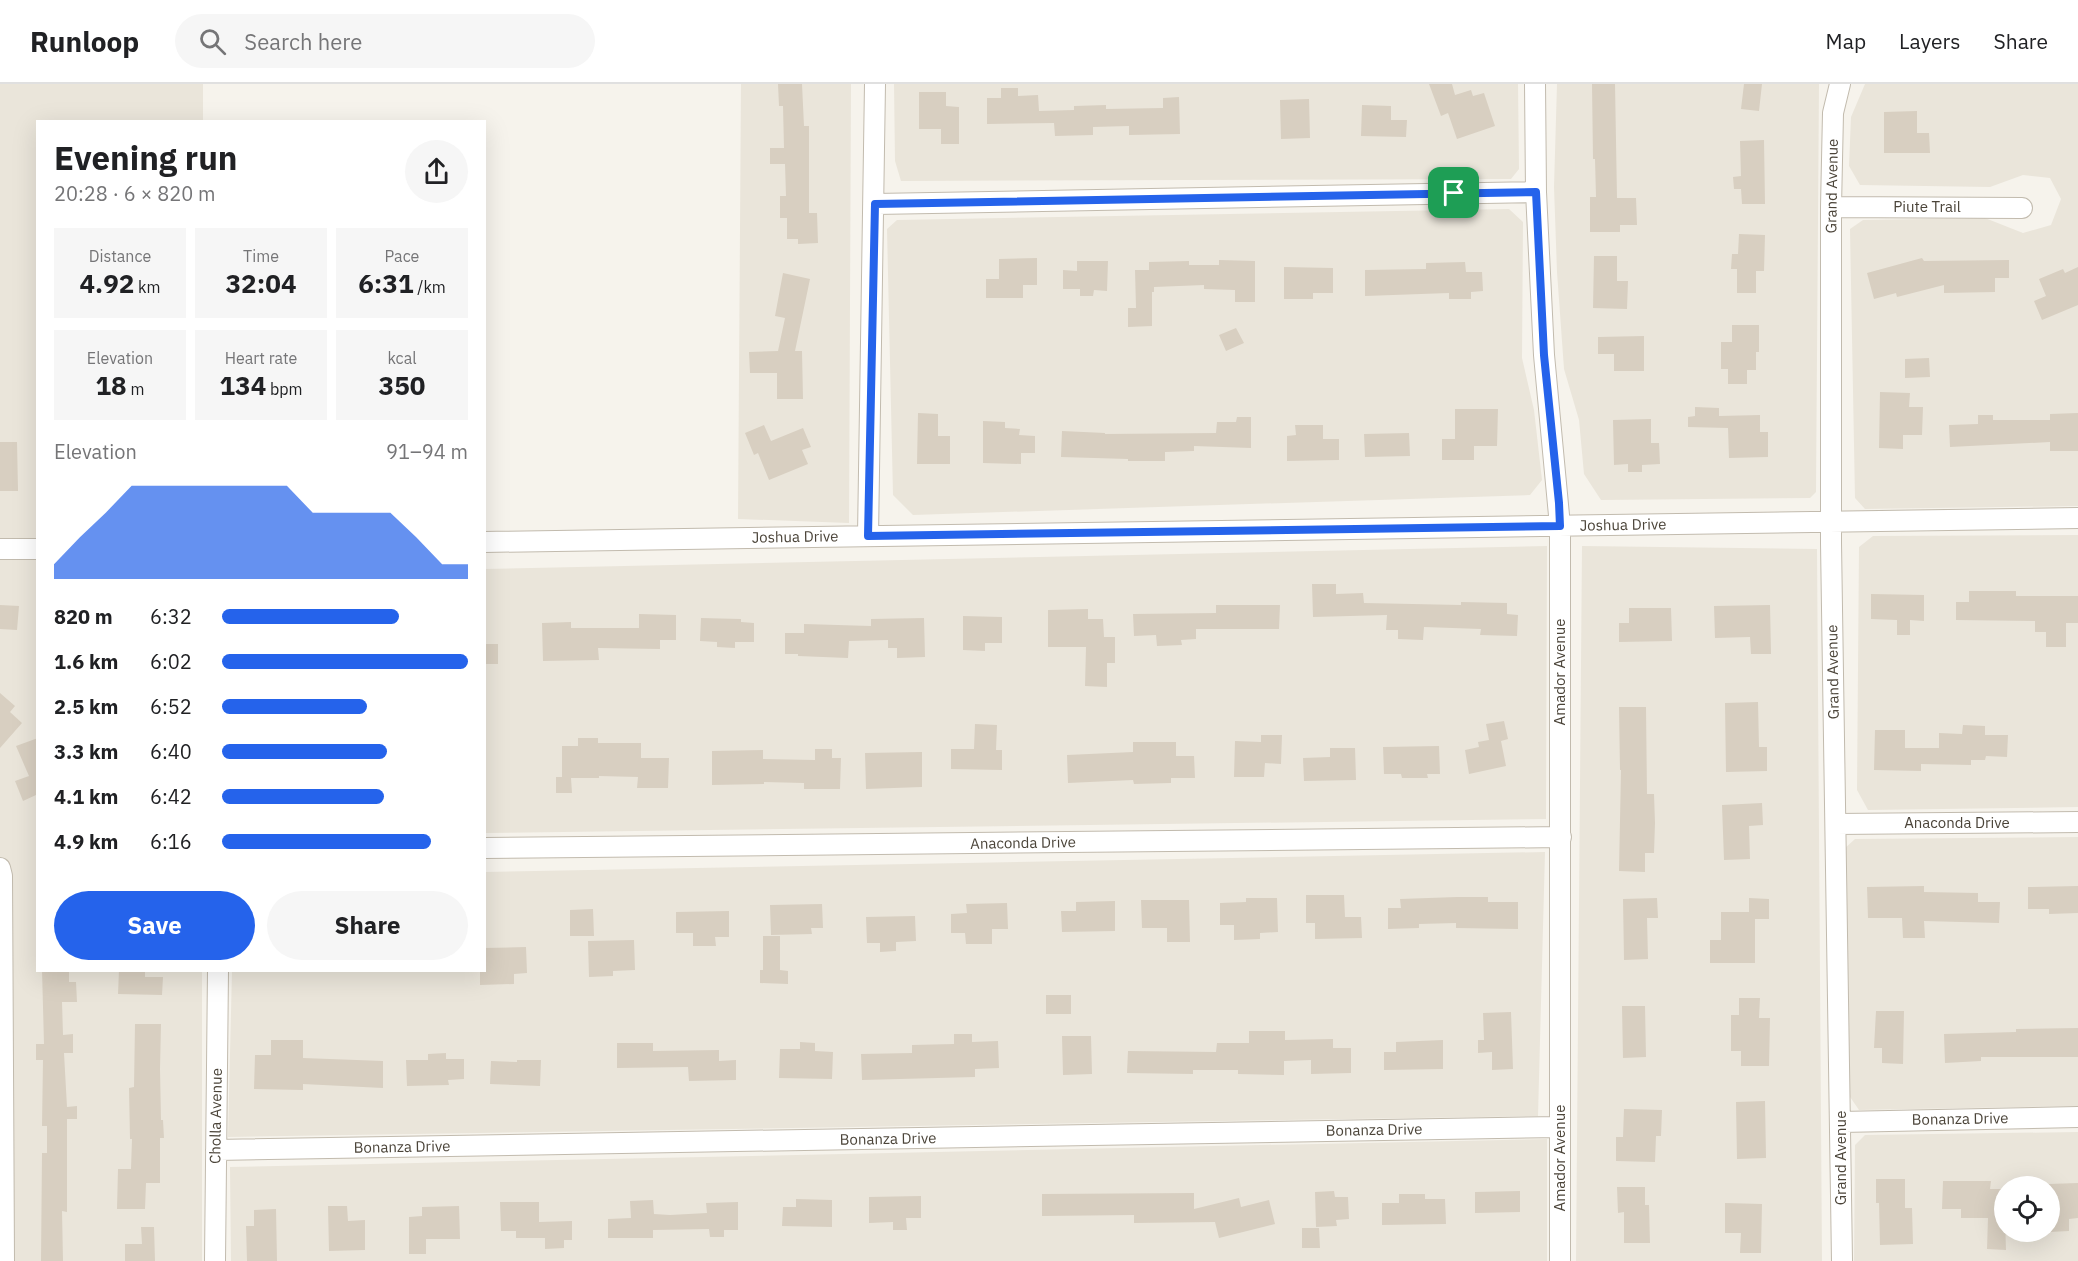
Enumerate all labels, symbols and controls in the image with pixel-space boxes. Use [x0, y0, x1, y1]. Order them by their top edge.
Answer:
search box [175, 14, 595, 68]
text: Runloop [30, 23, 139, 60]
icon: search [196, 25, 229, 58]
text: Search here [244, 27, 362, 56]
text: Map [1826, 27, 1866, 55]
text: Layers [1899, 27, 1961, 55]
text: Share [1994, 27, 2048, 55]
text: Evening run [54, 136, 238, 179]
street label: Grand Avenue [1821, 138, 1842, 234]
button: share [405, 140, 468, 203]
pin [1428, 167, 1479, 218]
icon: arrive [1437, 176, 1470, 209]
text: 20:28 · 6 × 820 m [54, 180, 215, 207]
street label: Piute Trail [1893, 197, 1961, 216]
text: Distance [89, 246, 151, 266]
text: Time [243, 246, 279, 266]
text: Pace [385, 246, 419, 266]
text: 4.92 [79, 266, 134, 300]
text: 32:04 [226, 266, 296, 300]
text: 6:31 [358, 266, 414, 300]
text: km [134, 277, 161, 297]
text: /km [414, 277, 446, 297]
text: Elevation [87, 348, 153, 368]
text: Heart rate [225, 348, 297, 368]
text: kcal [387, 348, 417, 368]
text: 18 [96, 368, 127, 402]
text: 134 [219, 368, 266, 402]
text: 350 [379, 368, 425, 402]
text: m [127, 379, 144, 399]
text: bpm [266, 379, 303, 399]
text: Elevation [54, 438, 137, 465]
text: 91–94 m [386, 438, 468, 465]
street label: Joshua Drive [1579, 514, 1667, 535]
street label: Joshua Drive [751, 526, 839, 547]
text: 820 m [54, 603, 113, 630]
text: 6:32 [150, 603, 192, 630]
street label: Amador Avenue [1550, 619, 1569, 725]
street label: Grand Avenue [1822, 624, 1843, 720]
text: 1.6 km [54, 648, 118, 675]
text: 6:02 [150, 648, 192, 675]
text: 2.5 km [54, 693, 118, 720]
text: 6:52 [150, 693, 192, 720]
text: 3.3 km [54, 738, 118, 765]
text: 6:40 [150, 738, 192, 765]
text: 4.1 km [54, 783, 118, 810]
text: 6:42 [150, 783, 192, 810]
street label: Anaconda Drive [1904, 813, 2010, 832]
text: 4.9 km [54, 828, 118, 855]
text: 6:16 [150, 828, 192, 855]
street label: Anaconda Drive [970, 832, 1076, 853]
button: Save [54, 891, 255, 960]
button: Share [267, 891, 468, 960]
street label: Cholla Avenue [205, 1068, 226, 1164]
street label: Amador Avenue [1550, 1105, 1569, 1211]
street label: Bonanza Drive [1912, 1108, 2008, 1129]
street label: Grand Avenue [1831, 1111, 1850, 1205]
street label: Bonanza Drive [1326, 1119, 1422, 1140]
street label: Bonanza Drive [840, 1128, 936, 1149]
street label: Bonanza Drive [354, 1136, 450, 1157]
map controls [1994, 1176, 2060, 1242]
button: locate [1994, 1176, 2060, 1242]

